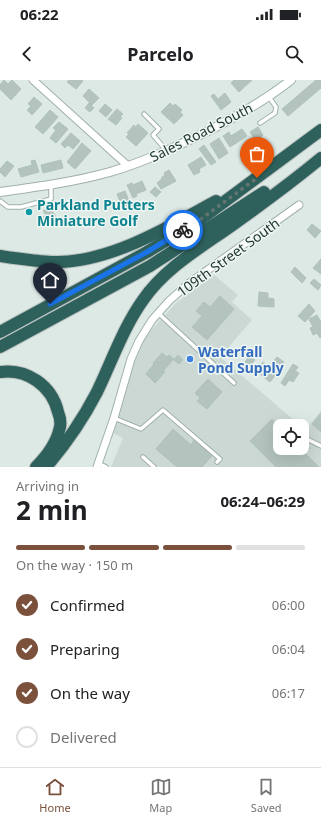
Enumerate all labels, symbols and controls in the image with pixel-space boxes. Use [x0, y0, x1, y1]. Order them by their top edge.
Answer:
text: 06:22 [20, 4, 59, 24]
text: Parcelo [127, 42, 194, 66]
icon: back [16, 43, 38, 65]
icon: search [283, 43, 305, 65]
street label: Sales Road South [146, 98, 256, 166]
pin [240, 137, 274, 178]
icon: bag [246, 143, 268, 165]
place label: Parkland Putters Miniature Golf [37, 195, 155, 230]
marker: Parkland Putters Miniature Golf [24, 207, 34, 217]
courier [163, 210, 203, 250]
street label: 109th Street South [173, 213, 283, 301]
icon: bike [172, 219, 194, 241]
pin [33, 263, 67, 304]
icon: home [39, 269, 61, 291]
place label: Waterfall Pond Supply [198, 342, 284, 377]
marker: Waterfall Pond Supply [185, 354, 195, 364]
map controls [273, 419, 309, 455]
button: locate [273, 419, 309, 455]
text: Arriving in [16, 477, 79, 495]
text: 06:24–06:29 [220, 491, 305, 511]
text: 2 min [16, 492, 88, 528]
text: On the way · 150 m [16, 556, 133, 574]
icon: check [16, 594, 38, 616]
text: Confirmed [50, 595, 125, 615]
text: 06:00 [272, 596, 305, 614]
icon: check [16, 638, 38, 660]
text: Preparing [50, 639, 120, 659]
text: 06:04 [272, 640, 305, 658]
icon: check [16, 682, 38, 704]
text: On the way [50, 683, 130, 703]
text: 06:17 [272, 684, 305, 702]
text: Delivered [50, 727, 117, 747]
tab: Home [39, 776, 71, 815]
tab: Map [149, 776, 172, 815]
tab: Saved [251, 776, 282, 815]

